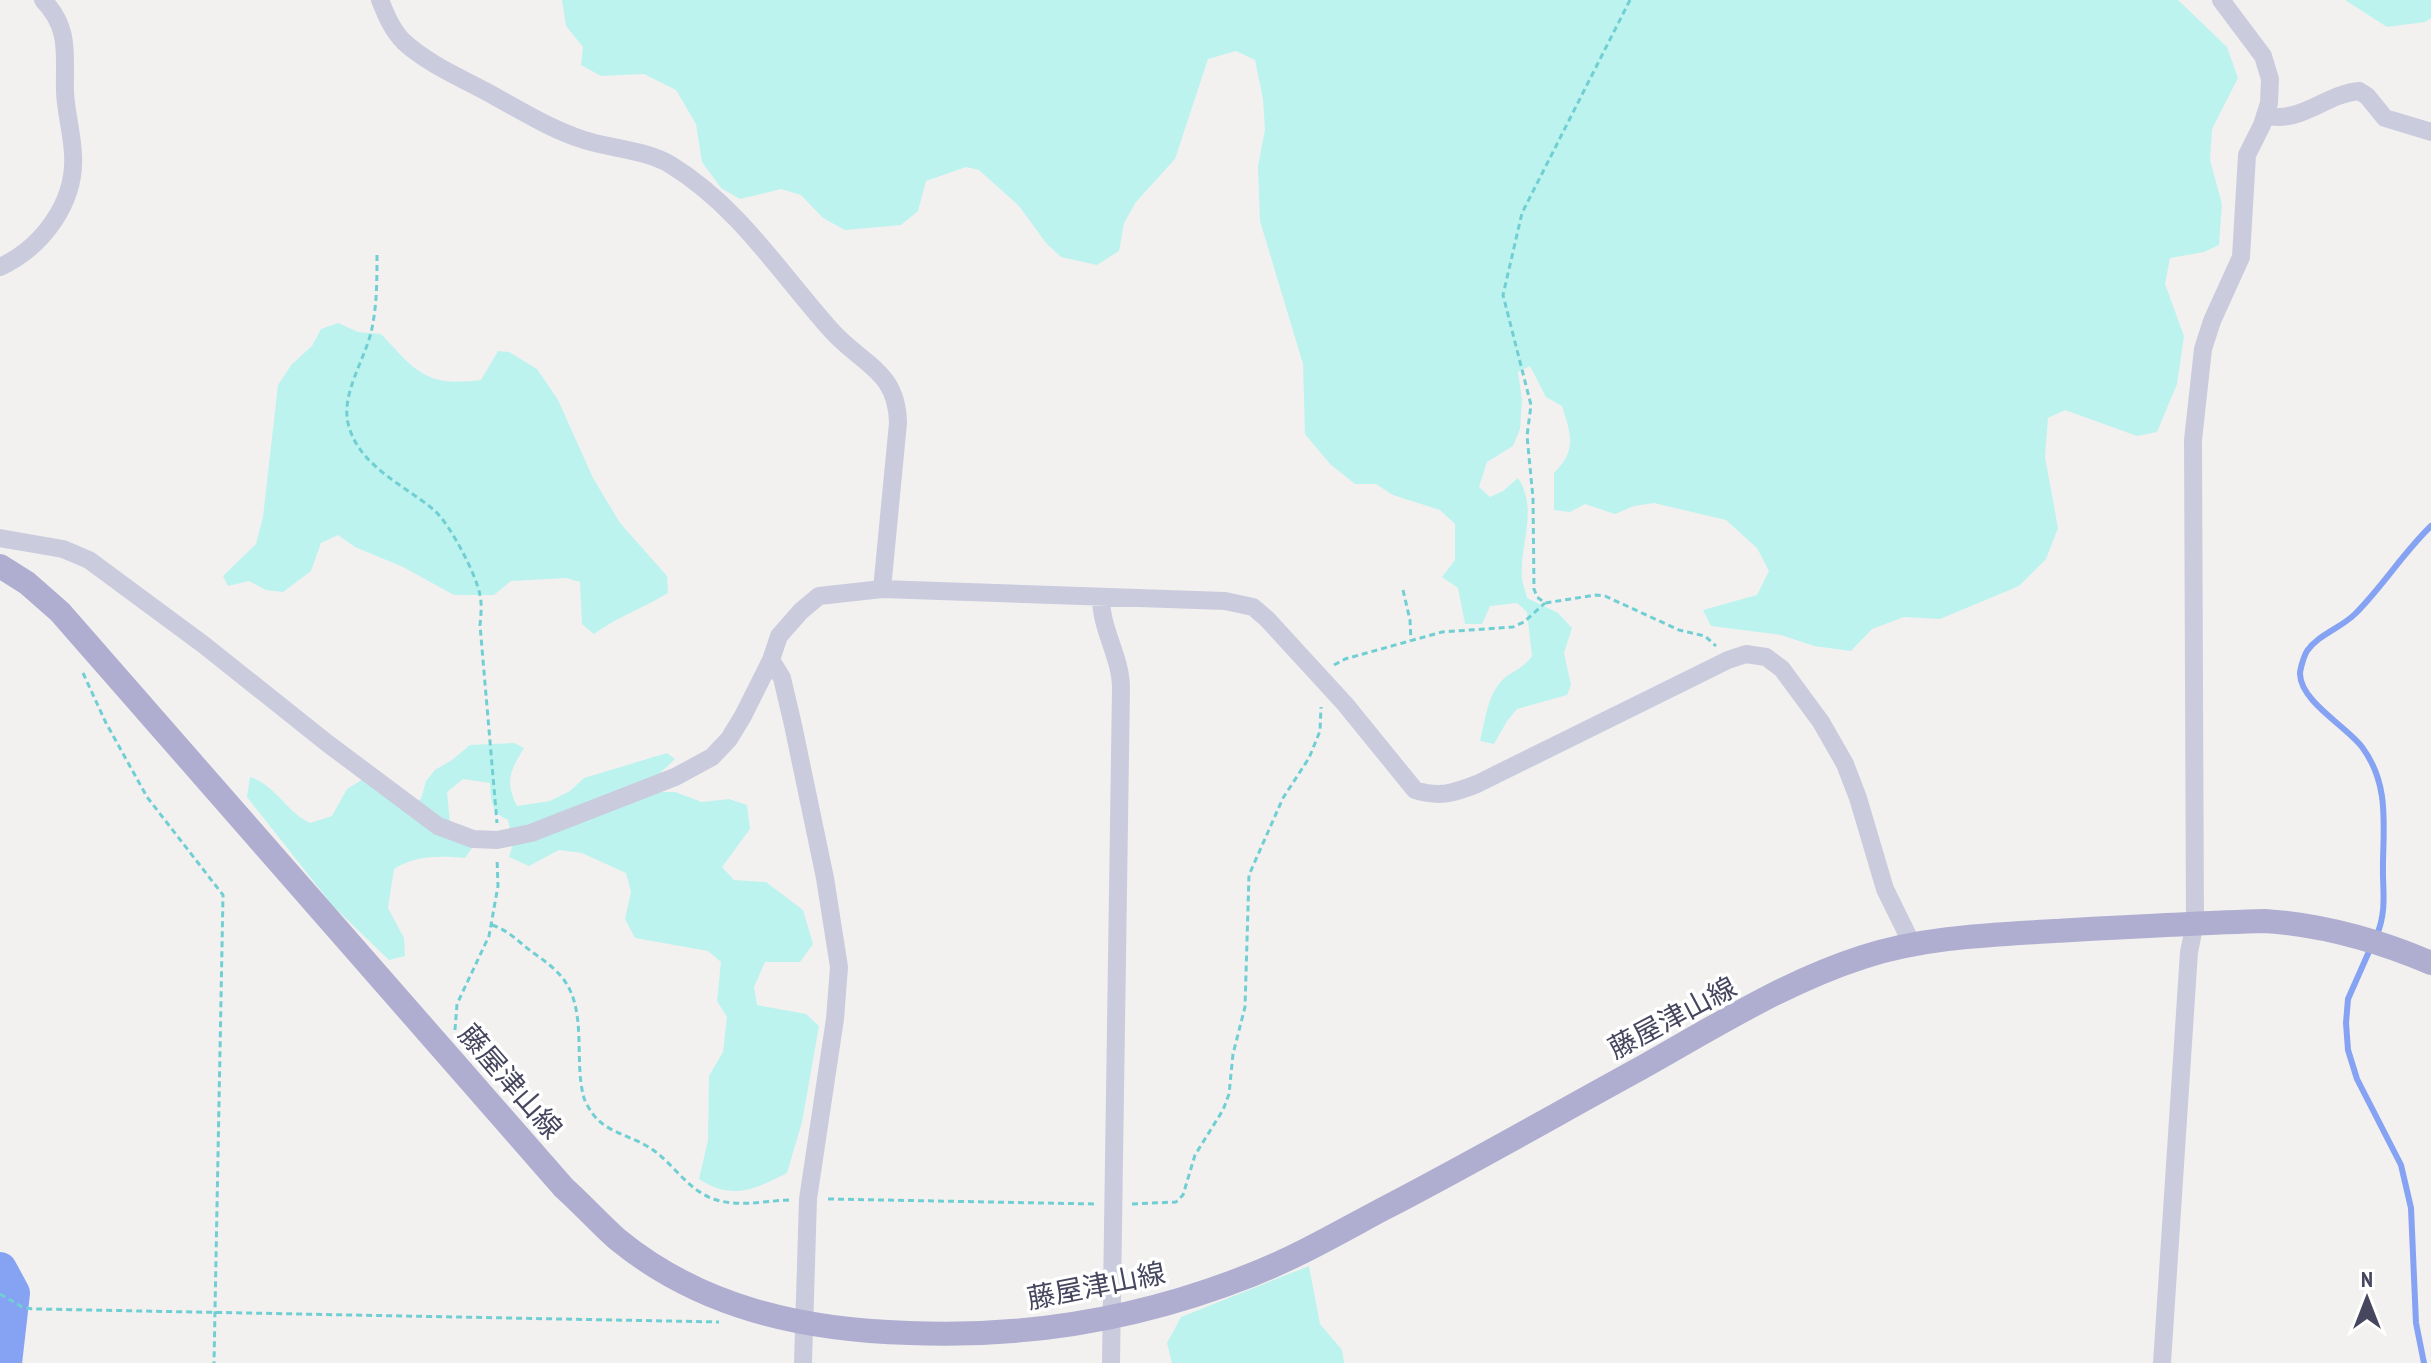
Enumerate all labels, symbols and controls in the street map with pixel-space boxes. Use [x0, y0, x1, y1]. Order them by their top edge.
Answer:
street label: 藤屋津山線 [1602, 968, 1742, 1066]
street label: 藤屋津山線 [451, 1016, 571, 1146]
street label: 藤屋津山線 [1024, 1253, 1168, 1317]
north arrow [2327, 1259, 2407, 1339]
text: N [2361, 1265, 2373, 1293]

